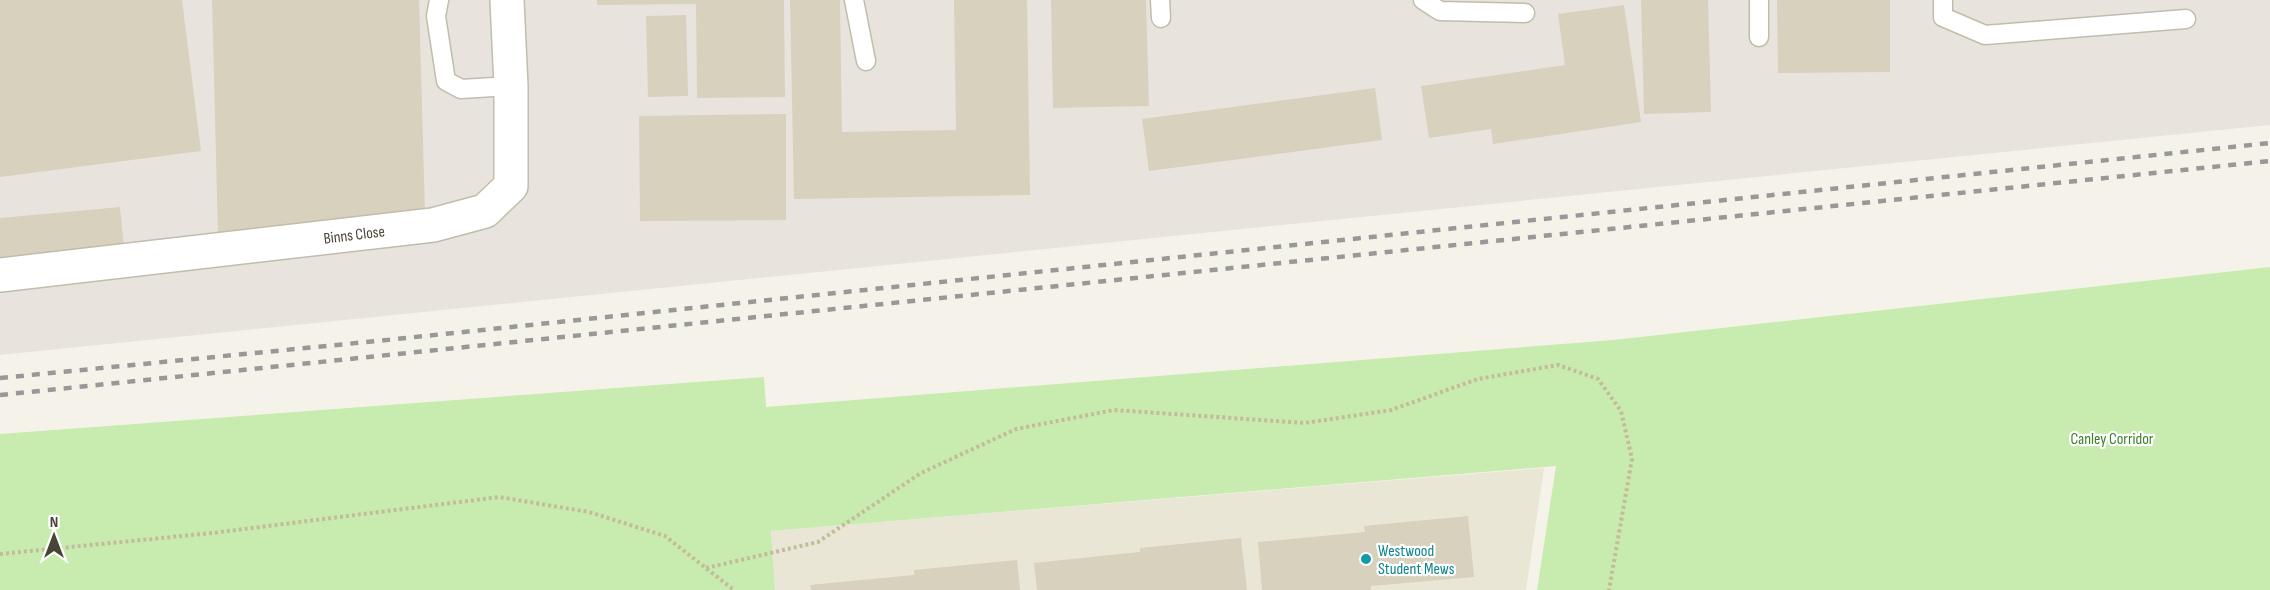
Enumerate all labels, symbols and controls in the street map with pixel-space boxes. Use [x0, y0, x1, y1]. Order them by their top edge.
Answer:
street label: Binns Close [322, 222, 386, 249]
park label: Canley Corridor [2071, 430, 2154, 449]
north arrow [24, 506, 84, 566]
text: N [50, 513, 58, 532]
place label: Westwood Student Mews [1378, 542, 1455, 579]
marker: Westwood Student Mews [1359, 552, 1373, 566]

